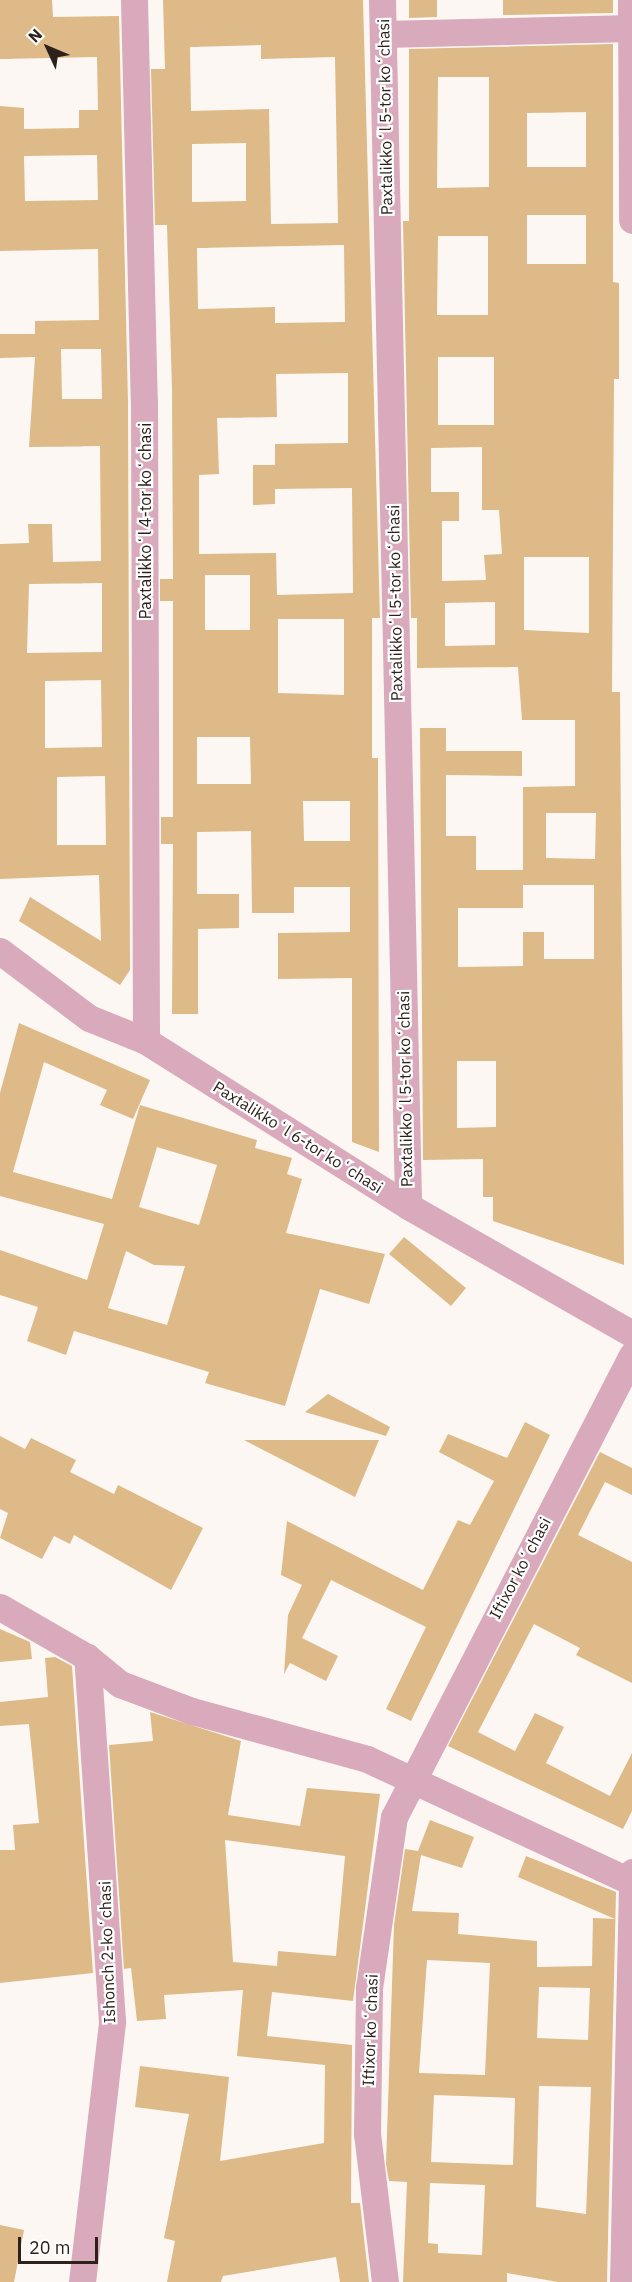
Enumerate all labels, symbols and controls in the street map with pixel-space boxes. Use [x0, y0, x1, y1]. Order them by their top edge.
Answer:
north arrow [18, 18, 78, 78]
street label: Paxtalikkoʻl 5-tor koʻchasi [374, 19, 396, 215]
text: N [24, 24, 46, 47]
street label: Paxtalikkoʻl 4-tor koʻchasi [135, 423, 155, 619]
street label: Paxtalikkoʻl 5-tor koʻchasi [384, 505, 406, 701]
street label: Paxtalikkoʻl 5-tor koʻchasi [394, 991, 416, 1187]
street label: Paxtalikkoʻl 6-tor koʻchasi [210, 1077, 386, 1197]
street label: Iftixor koʻchasi [485, 1514, 555, 1622]
street label: Ishonch 2-koʻchasi [95, 1881, 119, 2023]
street label: Iftixor koʻchasi [358, 1974, 382, 2086]
scale bar [21, 2225, 100, 2263]
text: 20 m [29, 2236, 71, 2259]

